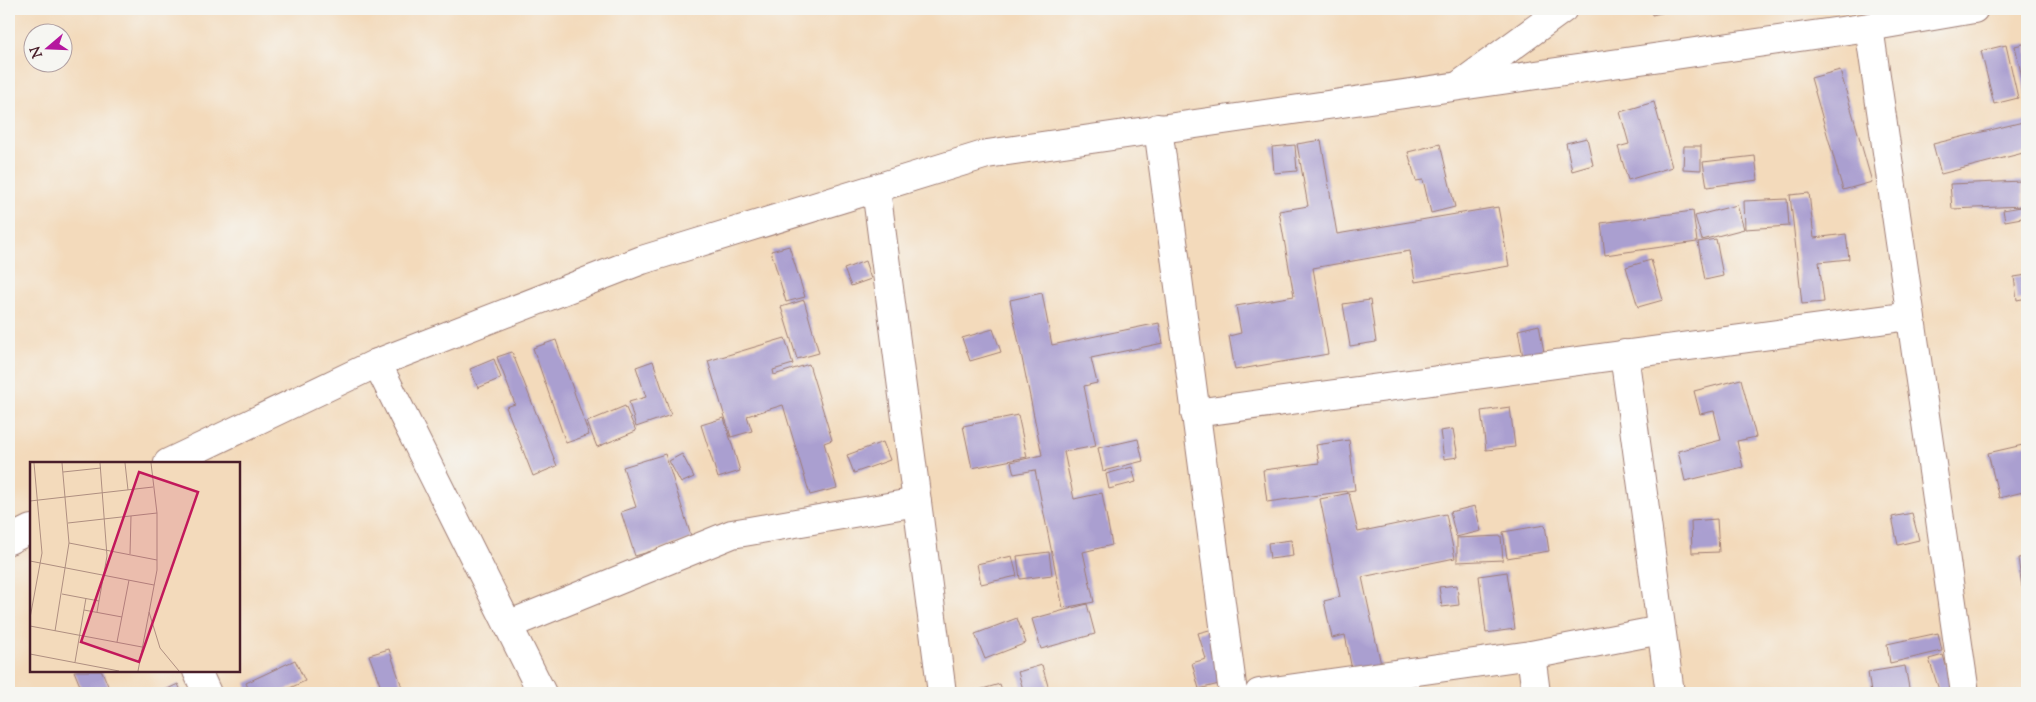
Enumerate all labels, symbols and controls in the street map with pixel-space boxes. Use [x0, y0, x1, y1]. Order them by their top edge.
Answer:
north arrow [22, 22, 72, 72]
text: N [26, 43, 49, 60]
inset map [30, 462, 240, 672]

